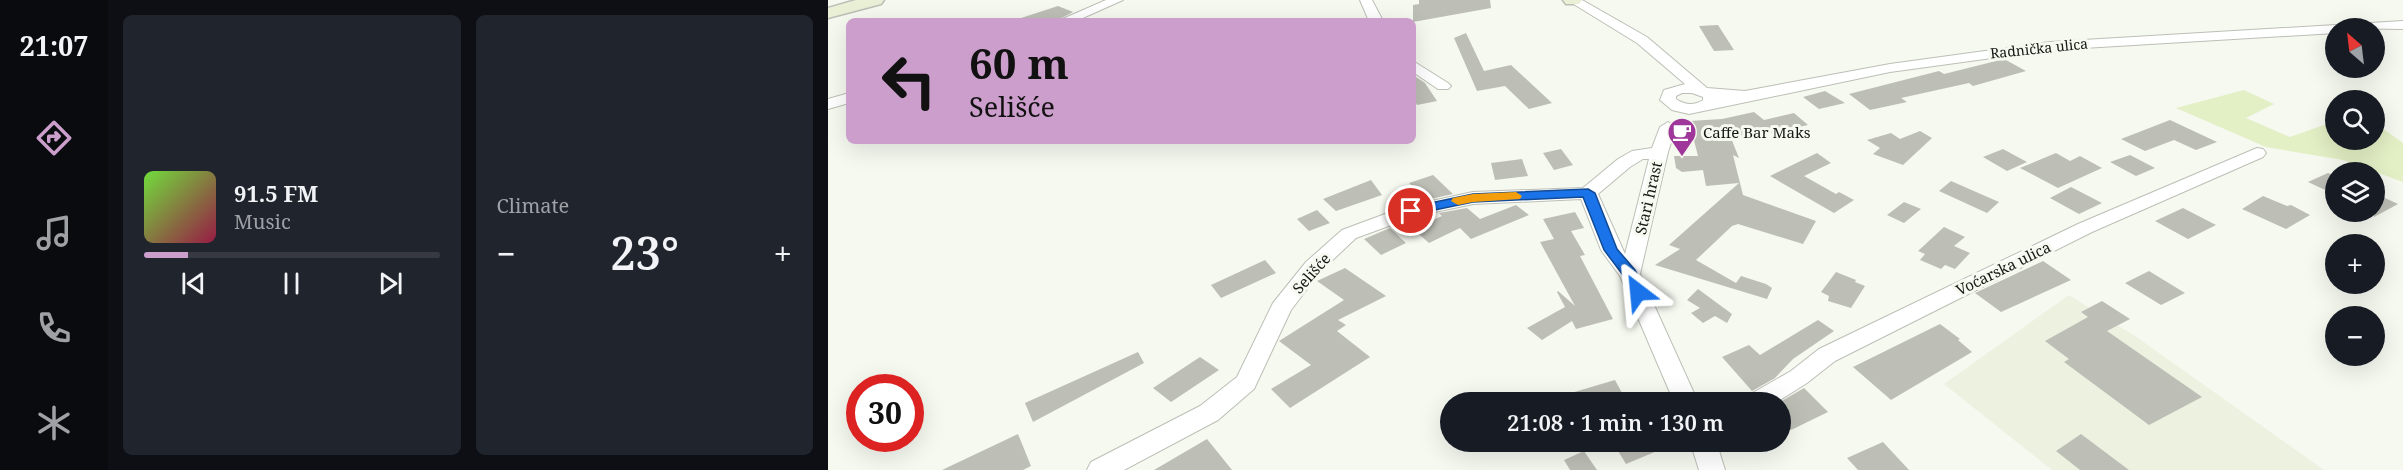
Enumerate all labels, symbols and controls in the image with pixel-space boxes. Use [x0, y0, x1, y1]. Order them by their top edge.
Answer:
north arrow [2325, 18, 2385, 78]
map controls [2325, 18, 2385, 366]
text: 21:07 [19, 27, 89, 64]
street label: Radnička ulica [1989, 33, 2089, 63]
text: 60 m [969, 34, 1069, 91]
icon: left [870, 42, 948, 120]
text: Selišće [969, 88, 1055, 125]
button: search [2325, 90, 2385, 150]
cafe icon: Caffe Bar Maks [1666, 116, 1698, 158]
icon: directions [33, 117, 75, 159]
place label: Caffe Bar Maks [1703, 122, 1811, 142]
street label: Stari hrast [1630, 159, 1666, 237]
button: layers [2325, 162, 2385, 222]
text: 91.5 FM [234, 178, 318, 208]
pin [1385, 185, 1436, 236]
text: Climate [497, 192, 569, 219]
icon: arrive [1394, 194, 1427, 227]
text: Music [234, 208, 291, 235]
icon: music [33, 212, 75, 254]
text: 23° [610, 222, 679, 283]
text: − [497, 231, 516, 276]
text: + [774, 231, 792, 276]
button: + [2325, 234, 2385, 294]
street label: Voćarska ulica [1952, 236, 2054, 300]
street label: Selišće [1288, 249, 1334, 297]
position arrow [1606, 260, 1670, 324]
icon: previous [177, 267, 210, 300]
icon: pause [275, 267, 308, 300]
icon: next [374, 267, 407, 300]
button: − [2325, 306, 2385, 366]
icon: phone [33, 307, 75, 349]
speed limit sign: 30 [846, 374, 924, 452]
icon: climate [33, 402, 75, 444]
text: 21:08 · 1 min · 130 m [1507, 407, 1724, 437]

